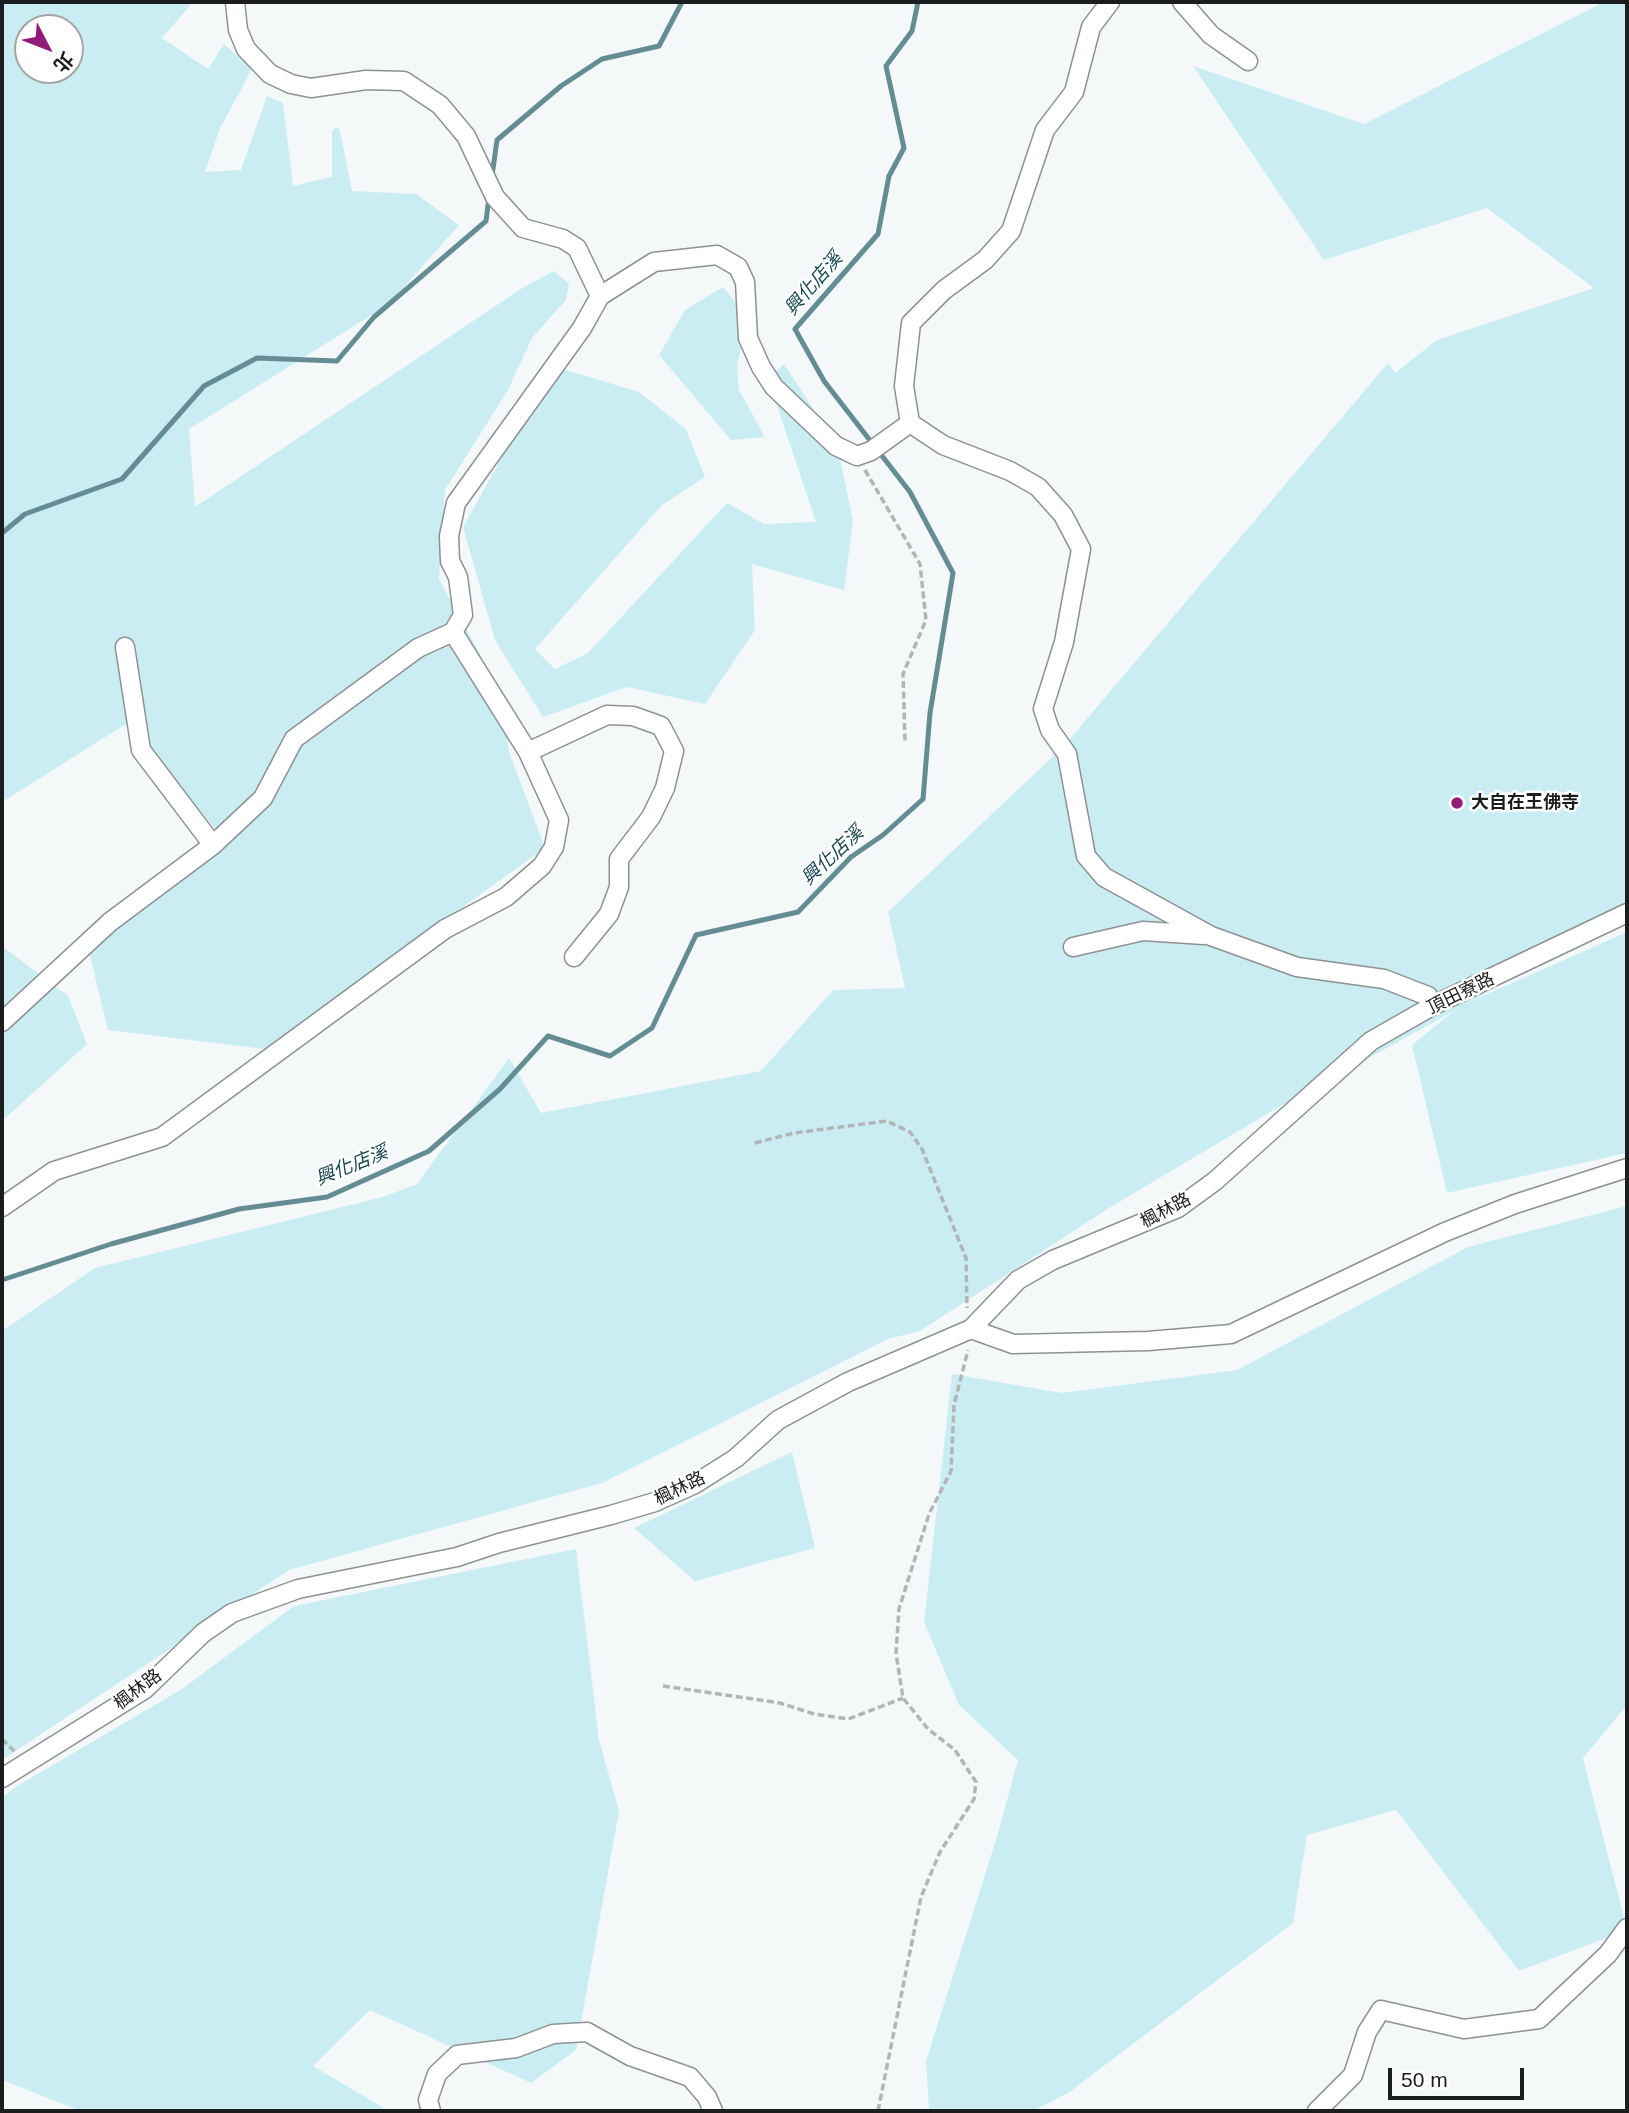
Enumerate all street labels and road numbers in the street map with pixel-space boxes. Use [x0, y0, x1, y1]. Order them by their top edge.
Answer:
street label: 頂田寮路 [1424, 969, 1498, 1019]
street label: 楓林路 [1137, 1189, 1195, 1233]
street label: 楓林路 [651, 1467, 709, 1511]
street label: 楓林路 [110, 1665, 166, 1715]

